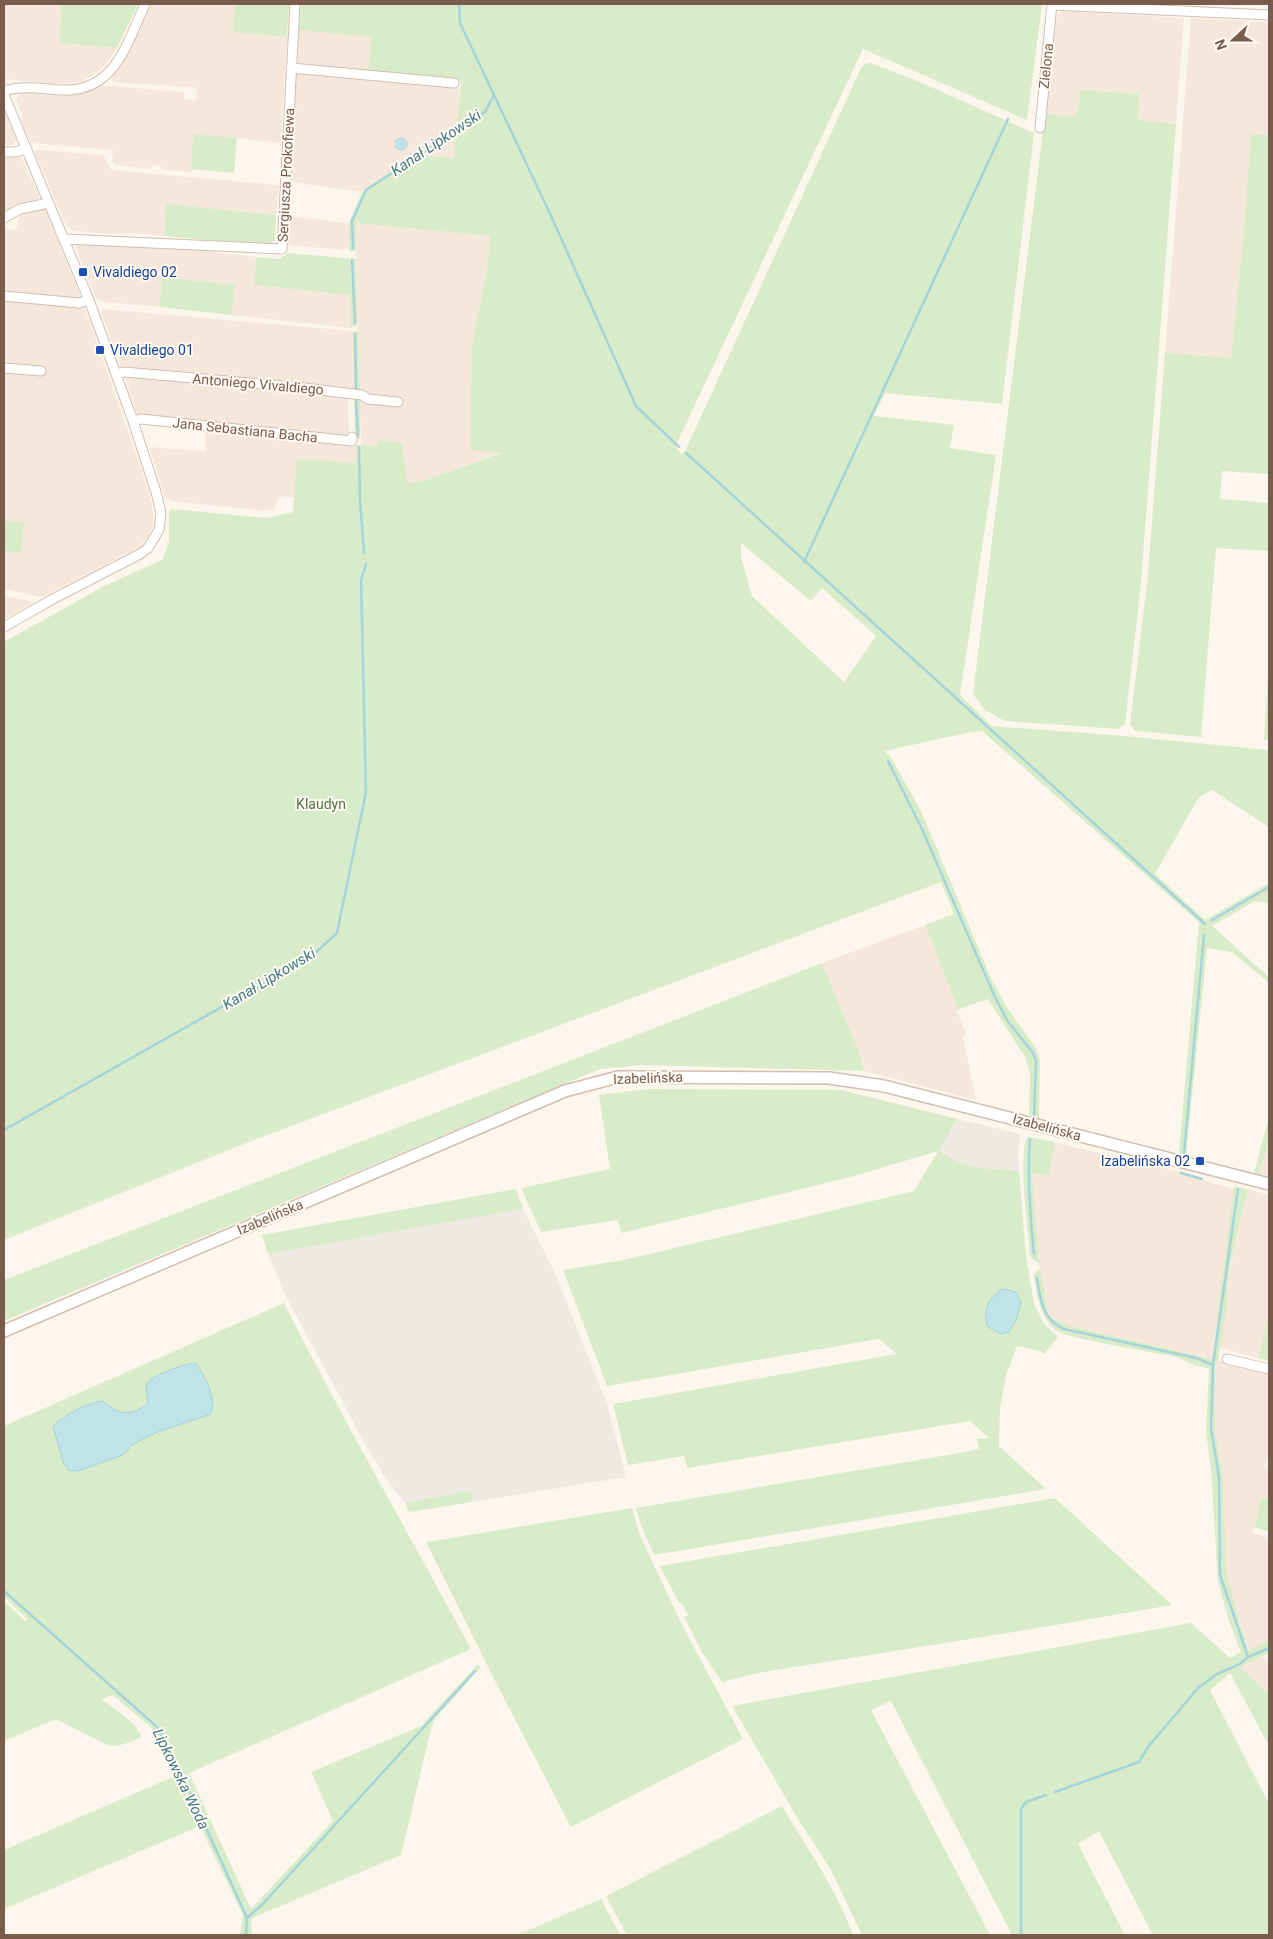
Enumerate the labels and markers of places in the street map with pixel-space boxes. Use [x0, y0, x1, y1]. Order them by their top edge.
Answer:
place label: Vivaldiego 02 [93, 264, 177, 280]
marker: Vivaldiego 02 [77, 266, 89, 278]
place label: Vivaldiego 01 [110, 342, 194, 358]
marker: Vivaldiego 01 [94, 344, 106, 356]
place label: Izabelińska 02 [1101, 1153, 1190, 1169]
marker: Izabelińska 02 [1194, 1155, 1206, 1167]

